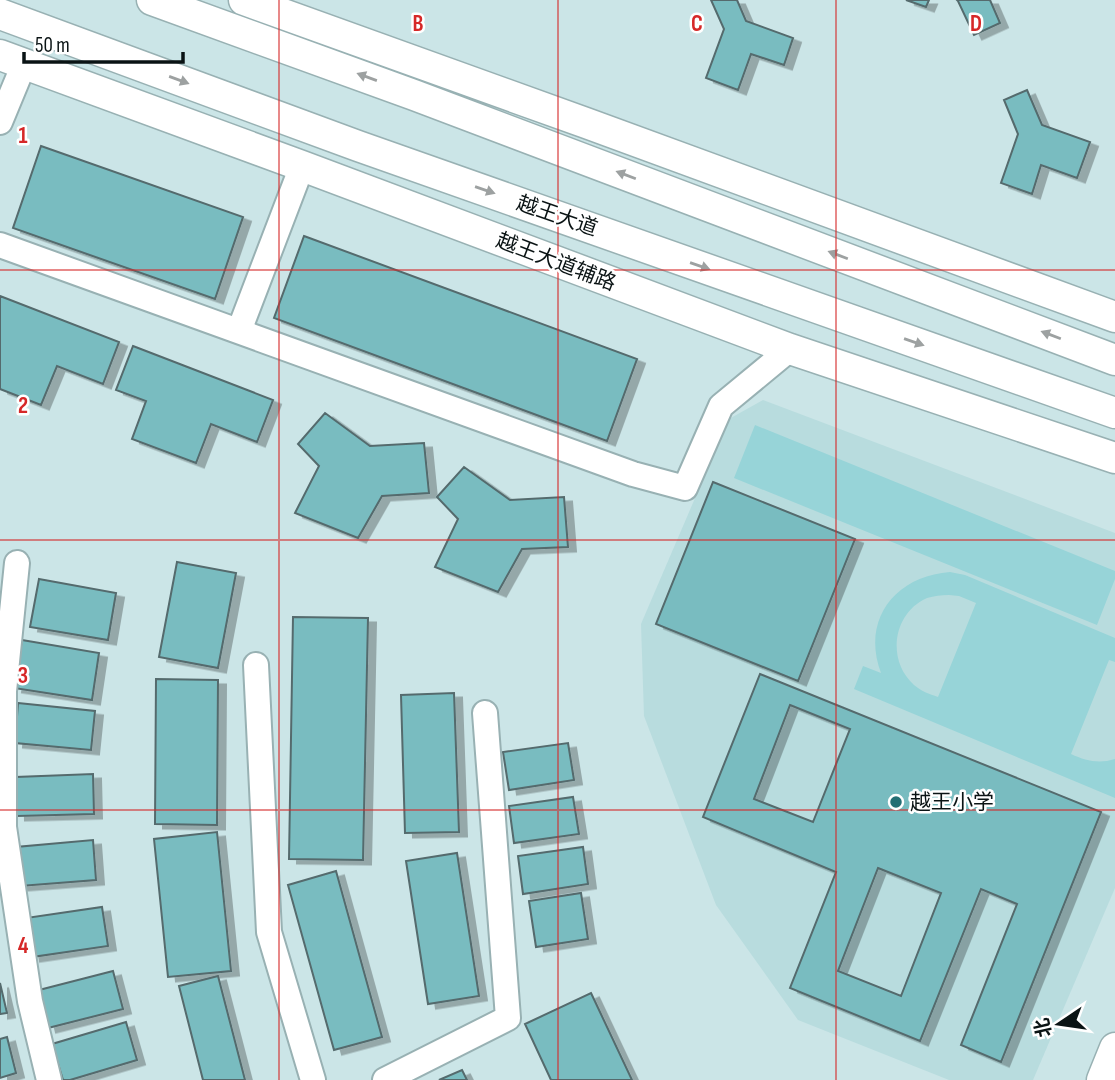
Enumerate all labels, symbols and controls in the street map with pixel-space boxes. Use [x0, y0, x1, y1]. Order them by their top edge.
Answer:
text: B [413, 10, 424, 38]
text: C [691, 10, 703, 38]
text: D [970, 10, 982, 38]
scale bar [24, 21, 184, 65]
text: 50 m [35, 33, 70, 58]
one-way arrow [356, 72, 377, 83]
one-way arrow [169, 75, 190, 86]
text: 1 [18, 122, 28, 150]
one-way arrow [615, 169, 636, 180]
one-way arrow [475, 185, 496, 196]
street label: 越王大道 [513, 191, 601, 241]
street label: 越王大道辅路 [493, 228, 619, 296]
one-way arrow [828, 249, 849, 260]
one-way arrow [689, 261, 710, 272]
one-way arrow [1041, 330, 1062, 341]
one-way arrow [904, 337, 925, 348]
text: 2 [18, 392, 28, 420]
text: 3 [18, 662, 28, 690]
place label: 越王小学 [910, 790, 994, 815]
marker: 越王小学 [888, 794, 904, 810]
text: 4 [18, 932, 29, 960]
north arrow [1024, 989, 1094, 1059]
text: 北 [1031, 1016, 1057, 1039]

